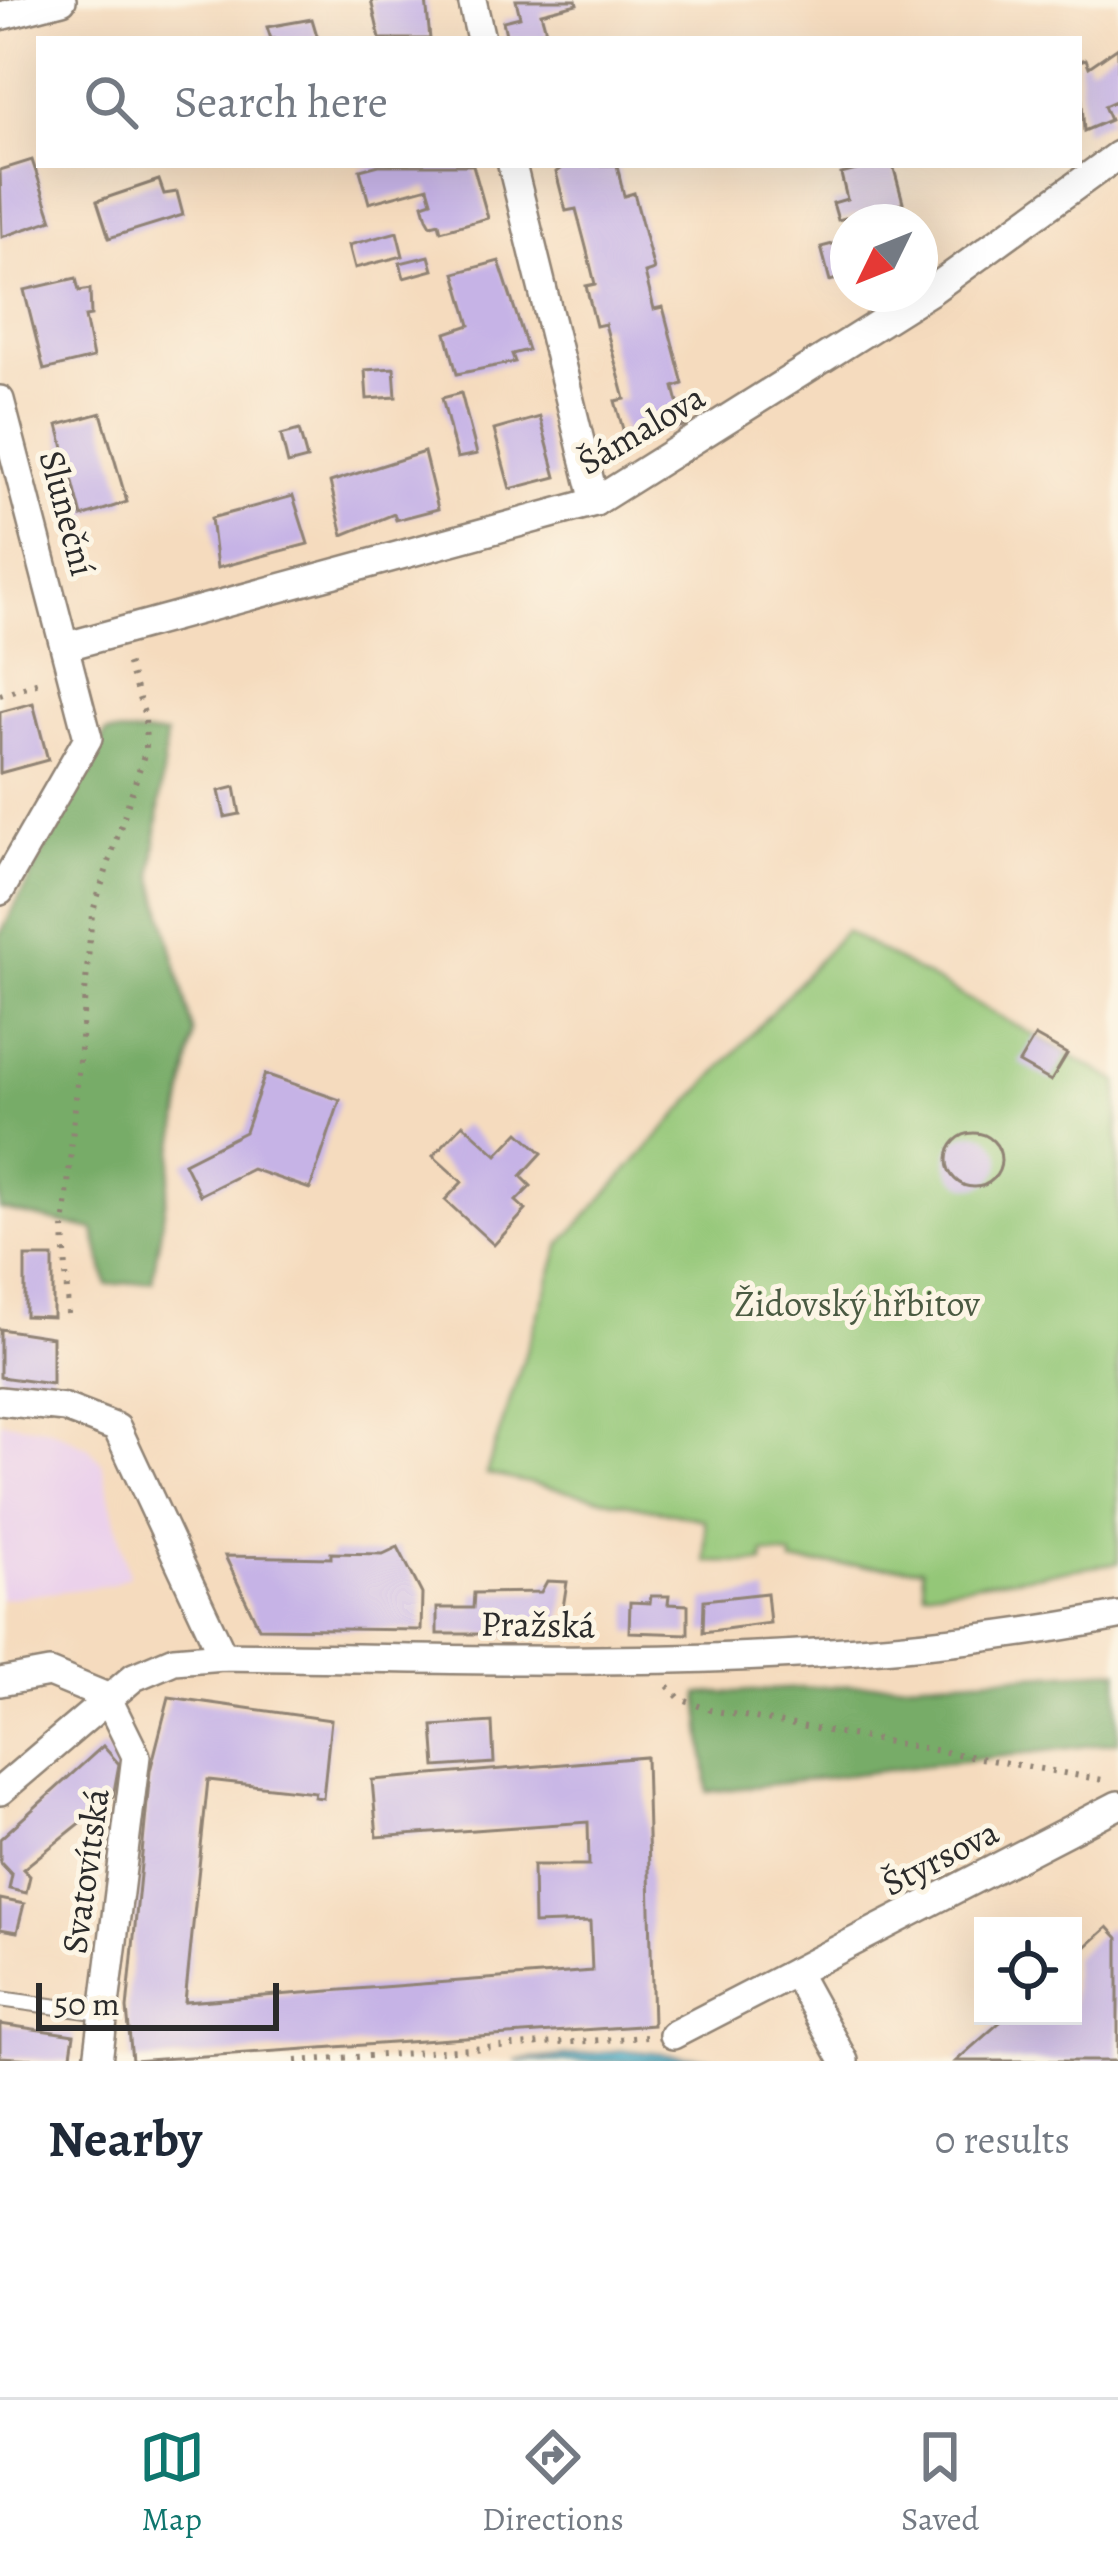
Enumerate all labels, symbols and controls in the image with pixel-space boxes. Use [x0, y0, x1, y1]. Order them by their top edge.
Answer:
search box [36, 36, 1082, 168]
icon: search [78, 69, 144, 135]
text: Search here [174, 71, 388, 133]
north arrow [830, 204, 938, 312]
street label: Šámalova [568, 372, 714, 486]
street label: Sluneční [28, 445, 108, 581]
park label: Židovský hřbitov [734, 1279, 981, 1328]
street label: Pražská [480, 1599, 596, 1650]
street label: Svatovítská [49, 1785, 121, 1957]
street label: Štyrsova [873, 1807, 1007, 1907]
map controls [974, 1917, 1082, 2025]
button: locate [974, 1917, 1082, 2025]
scale bar [36, 1977, 279, 2030]
text: 50 m [54, 1981, 120, 2026]
text: Nearby [48, 2104, 202, 2174]
text: 0 results [935, 2113, 1070, 2166]
tab: Map [139, 2424, 205, 2541]
tab: Directions [482, 2424, 624, 2541]
tab: Saved [901, 2424, 979, 2541]

